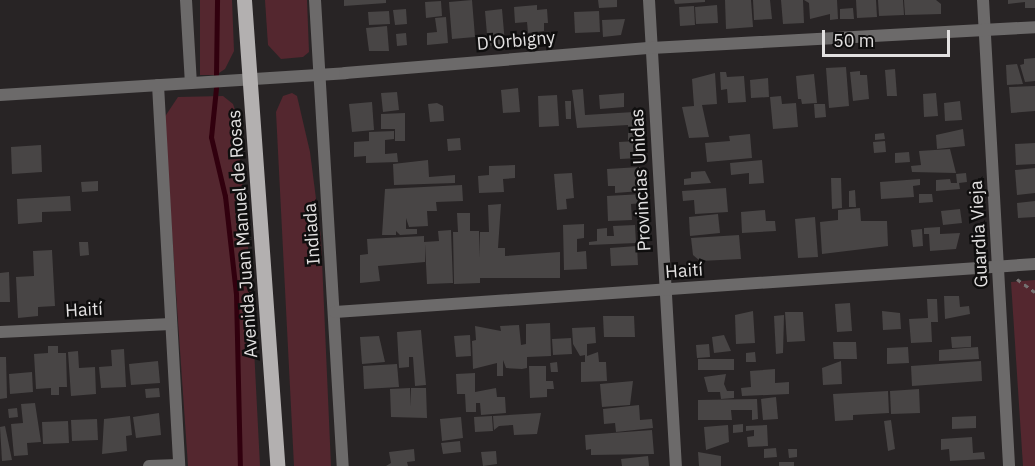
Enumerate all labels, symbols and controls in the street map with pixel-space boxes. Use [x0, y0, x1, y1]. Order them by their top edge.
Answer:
scale bar [825, 18, 952, 56]
street label: D'Orbigny [476, 27, 556, 55]
text: 50 m [833, 29, 875, 52]
street label: Provincias Unidas [626, 108, 656, 252]
street label: Avenida Juan Manuel de Rosas [224, 109, 262, 359]
street label: Guardia Vieja [965, 180, 993, 288]
street label: Indiada [299, 202, 325, 266]
street label: Haití [664, 259, 704, 283]
street label: Haití [65, 298, 103, 322]

